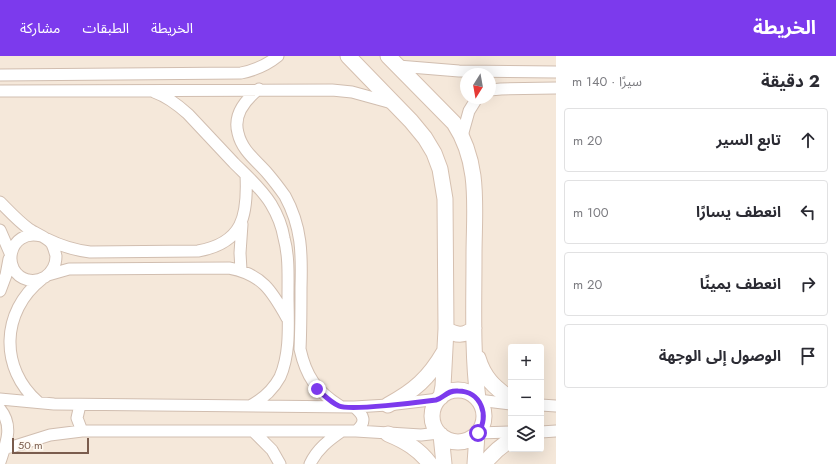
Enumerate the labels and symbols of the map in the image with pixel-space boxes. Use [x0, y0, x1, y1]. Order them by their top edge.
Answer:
north arrow [460, 68, 496, 104]
route end [308, 380, 326, 398]
route start [469, 424, 487, 442]
scale bar [12, 436, 89, 455]

